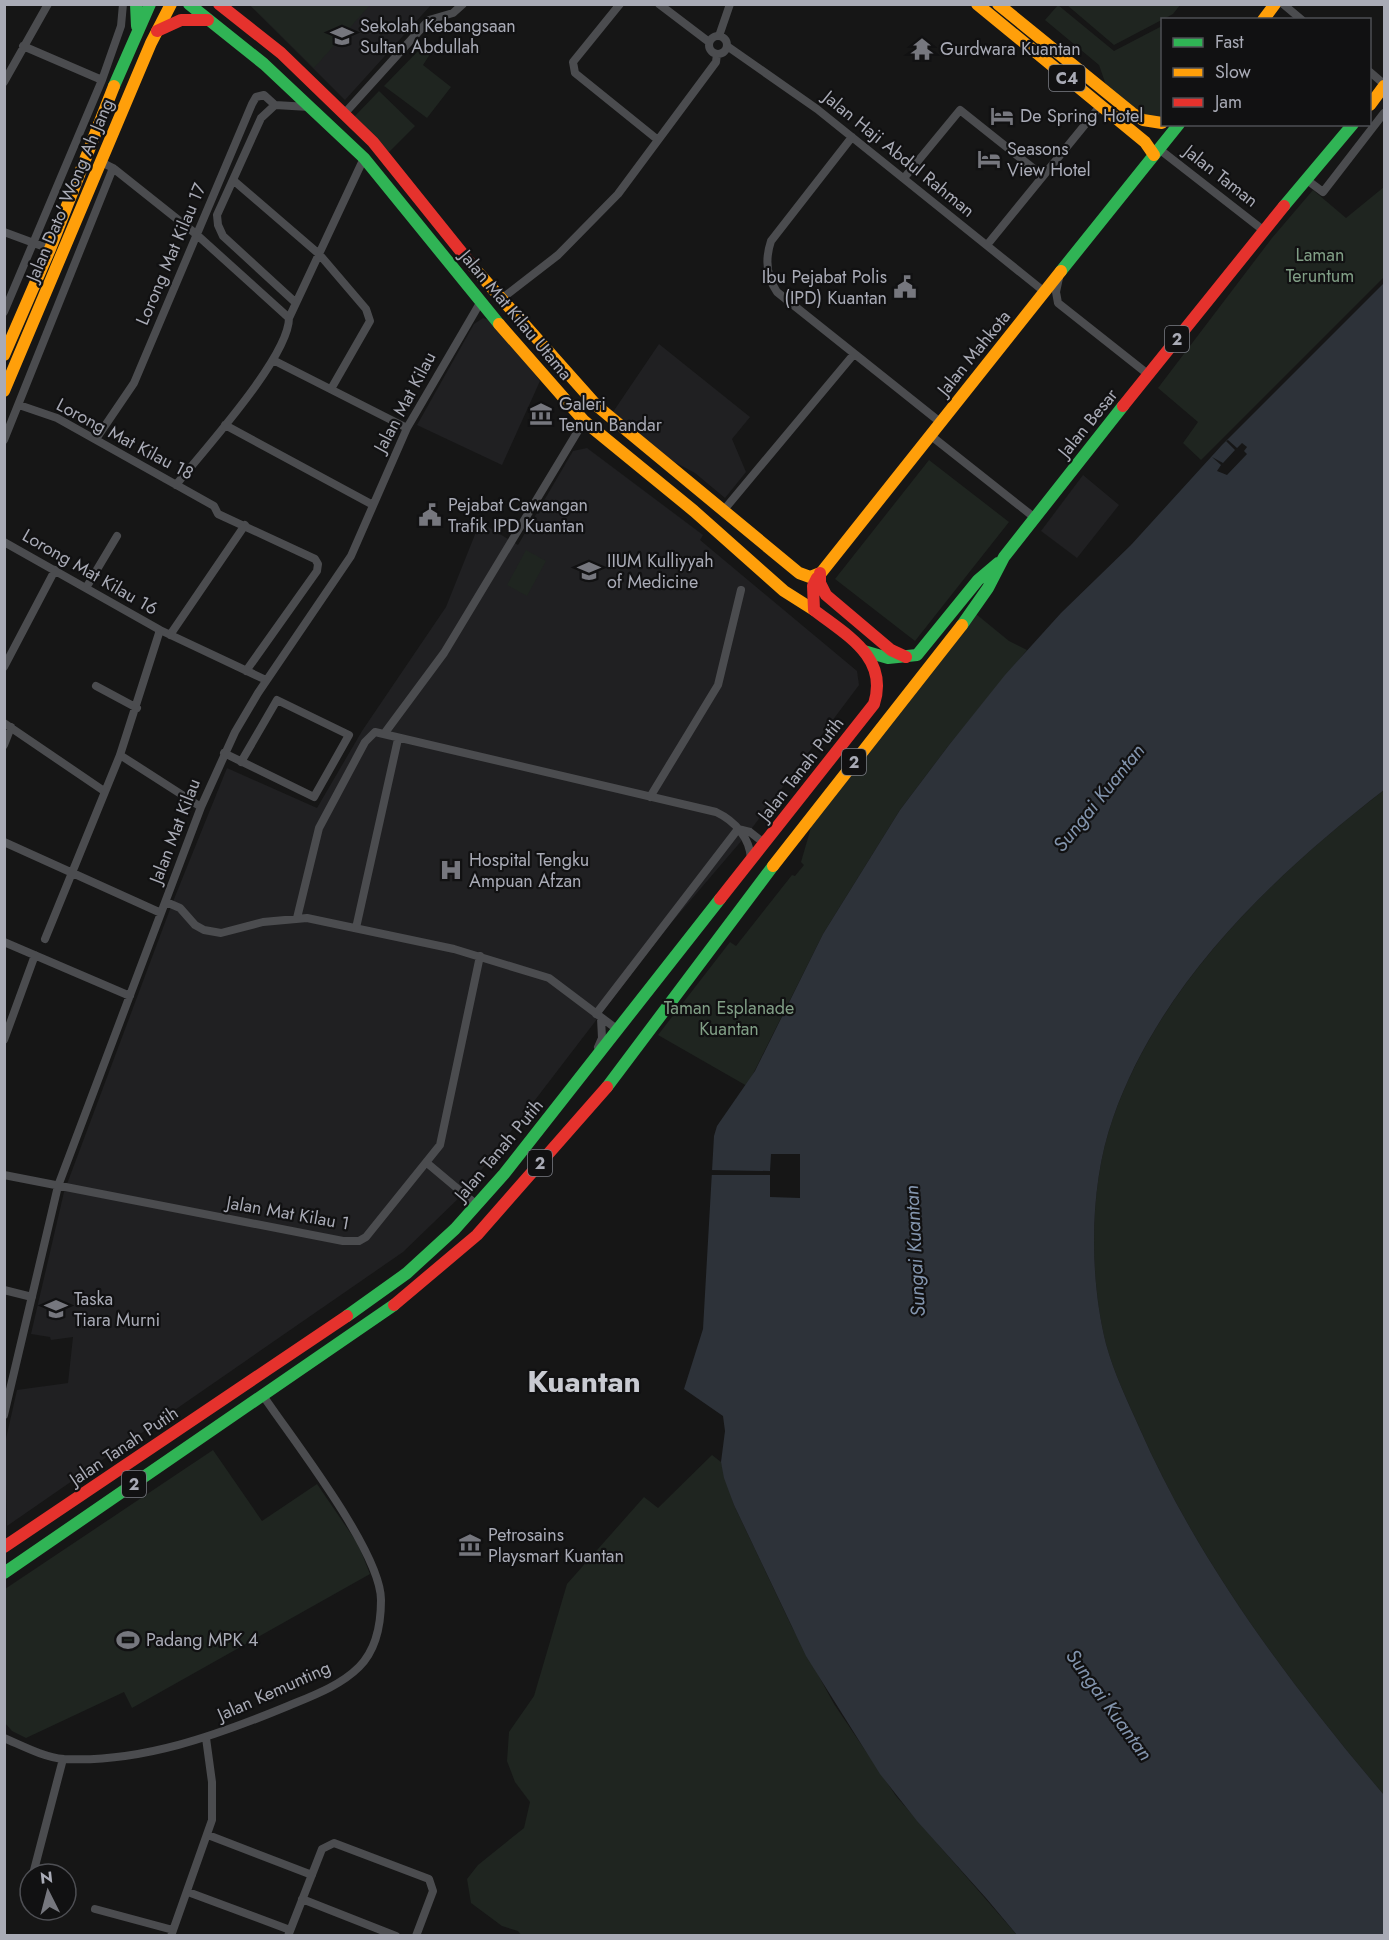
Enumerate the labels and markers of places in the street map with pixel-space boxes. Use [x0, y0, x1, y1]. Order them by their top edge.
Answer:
place label: Sekolah Kebangsaan Sultan Abdullah [360, 13, 516, 60]
school or university icon: Sekolah Kebangsaan Sultan Abdullah [329, 23, 355, 49]
temple icon: Gurdwara Kuantan [909, 36, 935, 62]
place label: Gurdwara Kuantan [940, 36, 1081, 62]
hotel icon: De Spring Hotel [989, 103, 1015, 129]
place label: De Spring Hotel [1020, 103, 1143, 129]
place label: Seasons View Hotel [1007, 136, 1091, 183]
hotel icon: Seasons View Hotel [976, 146, 1002, 172]
place label: Ibu Pejabat Polis (IPD) Kuantan [762, 264, 887, 311]
public building icon: Ibu Pejabat Polis (IPD) Kuantan [892, 274, 918, 300]
place label: Galeri Tenun Bandar [559, 391, 663, 438]
museum icon: Galeri Tenun Bandar [528, 401, 554, 427]
place label: Pejabat Cawangan Trafik IPD Kuantan [448, 492, 588, 539]
public building icon: Pejabat Cawangan Trafik IPD Kuantan [417, 502, 443, 528]
place label: IIUM Kulliyyah of Medicine [607, 548, 714, 595]
school or university icon: IIUM Kulliyyah of Medicine [576, 558, 602, 584]
place label: Hospital Tengku Ampuan Afzan [469, 847, 589, 894]
hospital icon: Hospital Tengku Ampuan Afzan [438, 857, 464, 883]
place label: Taska Tiara Murni [74, 1286, 160, 1333]
school or university icon: Taska Tiara Murni [43, 1296, 69, 1322]
place label: Petrosains Playsmart Kuantan [488, 1522, 624, 1569]
museum icon: Petrosains Playsmart Kuantan [457, 1532, 483, 1558]
sports icon: Padang MPK 4 [115, 1627, 141, 1653]
place label: Padang MPK 4 [146, 1627, 259, 1653]

